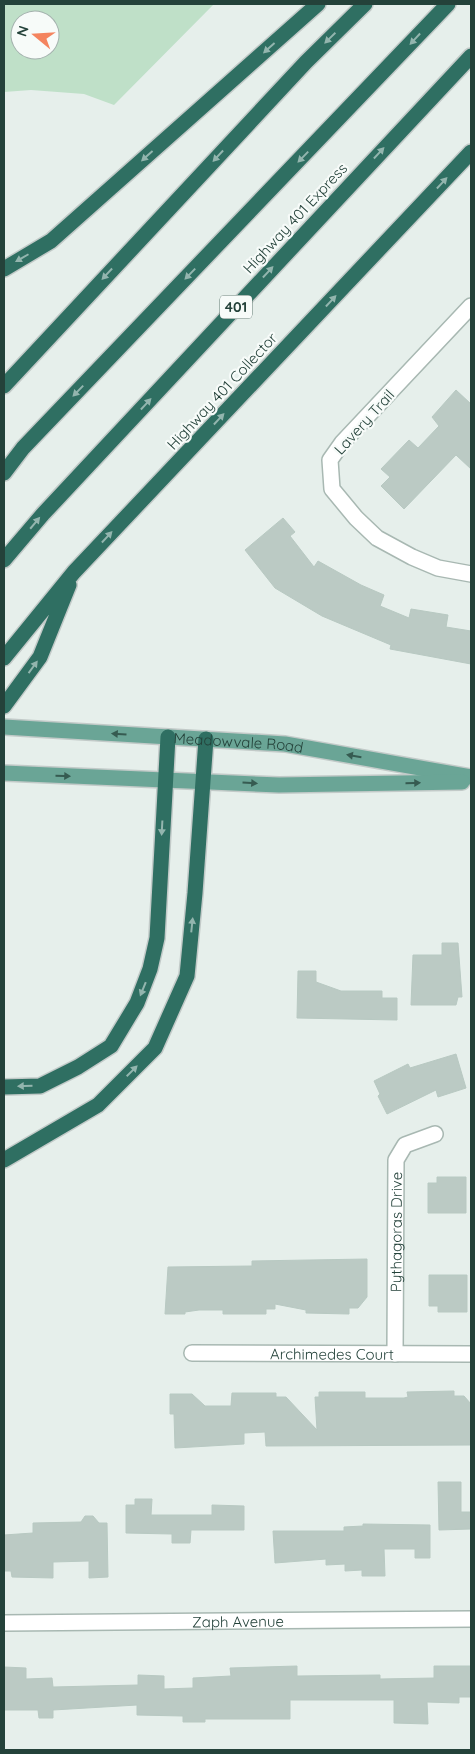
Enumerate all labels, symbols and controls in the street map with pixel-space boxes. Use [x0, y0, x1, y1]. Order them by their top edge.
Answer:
north arrow [10, 10, 60, 60]
text: N [12, 23, 33, 39]
one-way arrow [324, 32, 336, 44]
one-way arrow [409, 33, 421, 45]
one-way arrow [263, 42, 275, 54]
one-way arrow [373, 147, 385, 159]
one-way arrow [212, 149, 224, 161]
one-way arrow [141, 150, 154, 161]
one-way arrow [297, 150, 309, 162]
street label: Highway 401 Express [239, 159, 351, 277]
one-way arrow [436, 177, 448, 189]
one-way arrow [15, 254, 29, 263]
one-way arrow [262, 266, 274, 278]
one-way arrow [101, 268, 113, 280]
one-way arrow [184, 268, 196, 280]
one-way arrow [325, 295, 337, 307]
road number: 401 [220, 296, 252, 318]
street label: Highway 401 Collector [163, 328, 281, 453]
one-way arrow [72, 385, 84, 397]
street label: Lavery Trail [330, 385, 398, 459]
one-way arrow [140, 397, 151, 410]
one-way arrow [213, 413, 225, 425]
one-way arrow [30, 517, 41, 530]
one-way arrow [101, 531, 113, 543]
one-way arrow [27, 661, 38, 674]
street label: Meadowvale Road [173, 728, 305, 757]
one-way arrow [111, 729, 127, 737]
one-way arrow [346, 752, 362, 760]
one-way arrow [55, 772, 71, 780]
one-way arrow [405, 779, 421, 787]
one-way arrow [243, 780, 259, 788]
one-way arrow [158, 821, 166, 837]
one-way arrow [188, 917, 196, 933]
one-way arrow [138, 982, 146, 996]
one-way arrow [126, 1065, 138, 1077]
one-way arrow [17, 1083, 33, 1091]
street label: Pythagoras Drive [386, 1172, 405, 1292]
street label: Archimedes Court [270, 1344, 394, 1363]
street label: Zaph Avenue [192, 1611, 284, 1631]

